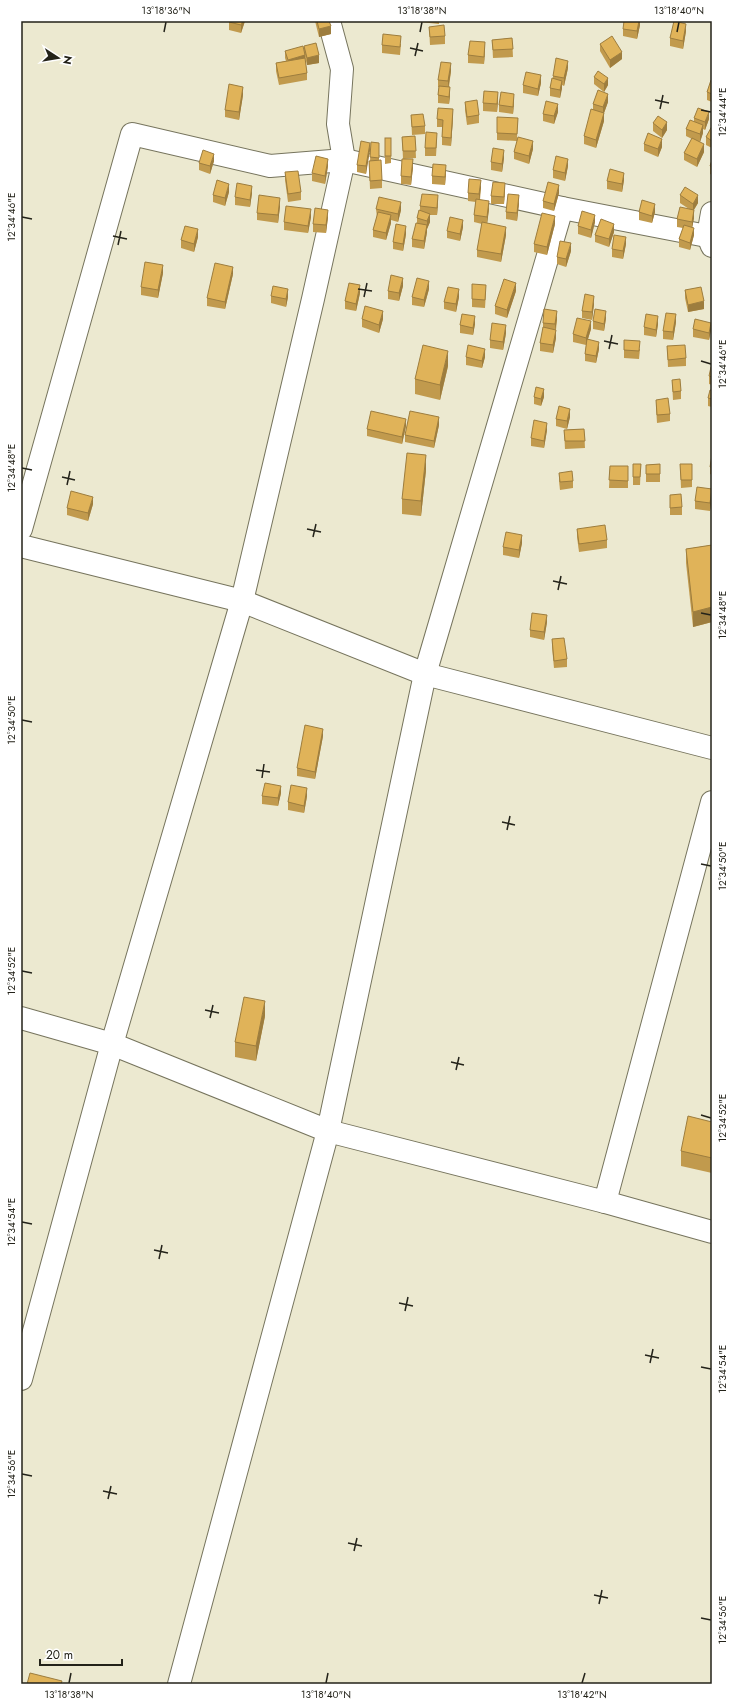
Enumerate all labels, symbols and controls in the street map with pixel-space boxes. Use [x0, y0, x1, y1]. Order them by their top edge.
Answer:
text: 13°18'36"N [141, 3, 191, 18]
text: 13°18'38"N [398, 3, 446, 18]
text: 13°18'40"N [654, 3, 704, 18]
north arrow [38, 38, 78, 78]
text: N [59, 54, 77, 66]
text: 12°34'44"E [715, 88, 730, 136]
text: 12°34'46"E [4, 193, 19, 241]
text: 12°34'46"E [715, 340, 730, 388]
text: 12°34'48"E [4, 444, 19, 492]
text: 12°34'48"E [715, 591, 730, 639]
text: 12°34'50"E [4, 696, 19, 744]
text: 12°34'50"E [715, 842, 730, 890]
text: 12°34'52"E [4, 947, 19, 995]
text: 12°34'52"E [715, 1094, 730, 1142]
text: 12°34'54"E [4, 1198, 19, 1246]
text: 12°34'54"E [715, 1345, 730, 1393]
text: 12°34'56"E [4, 1450, 19, 1498]
text: 12°34'56"E [715, 1596, 730, 1644]
scale bar [40, 1641, 122, 1667]
text: 20 m [46, 1646, 73, 1664]
text: 13°18'38"N [45, 1687, 93, 1702]
text: 13°18'40"N [301, 1687, 351, 1702]
text: 13°18'42"N [557, 1687, 607, 1702]

